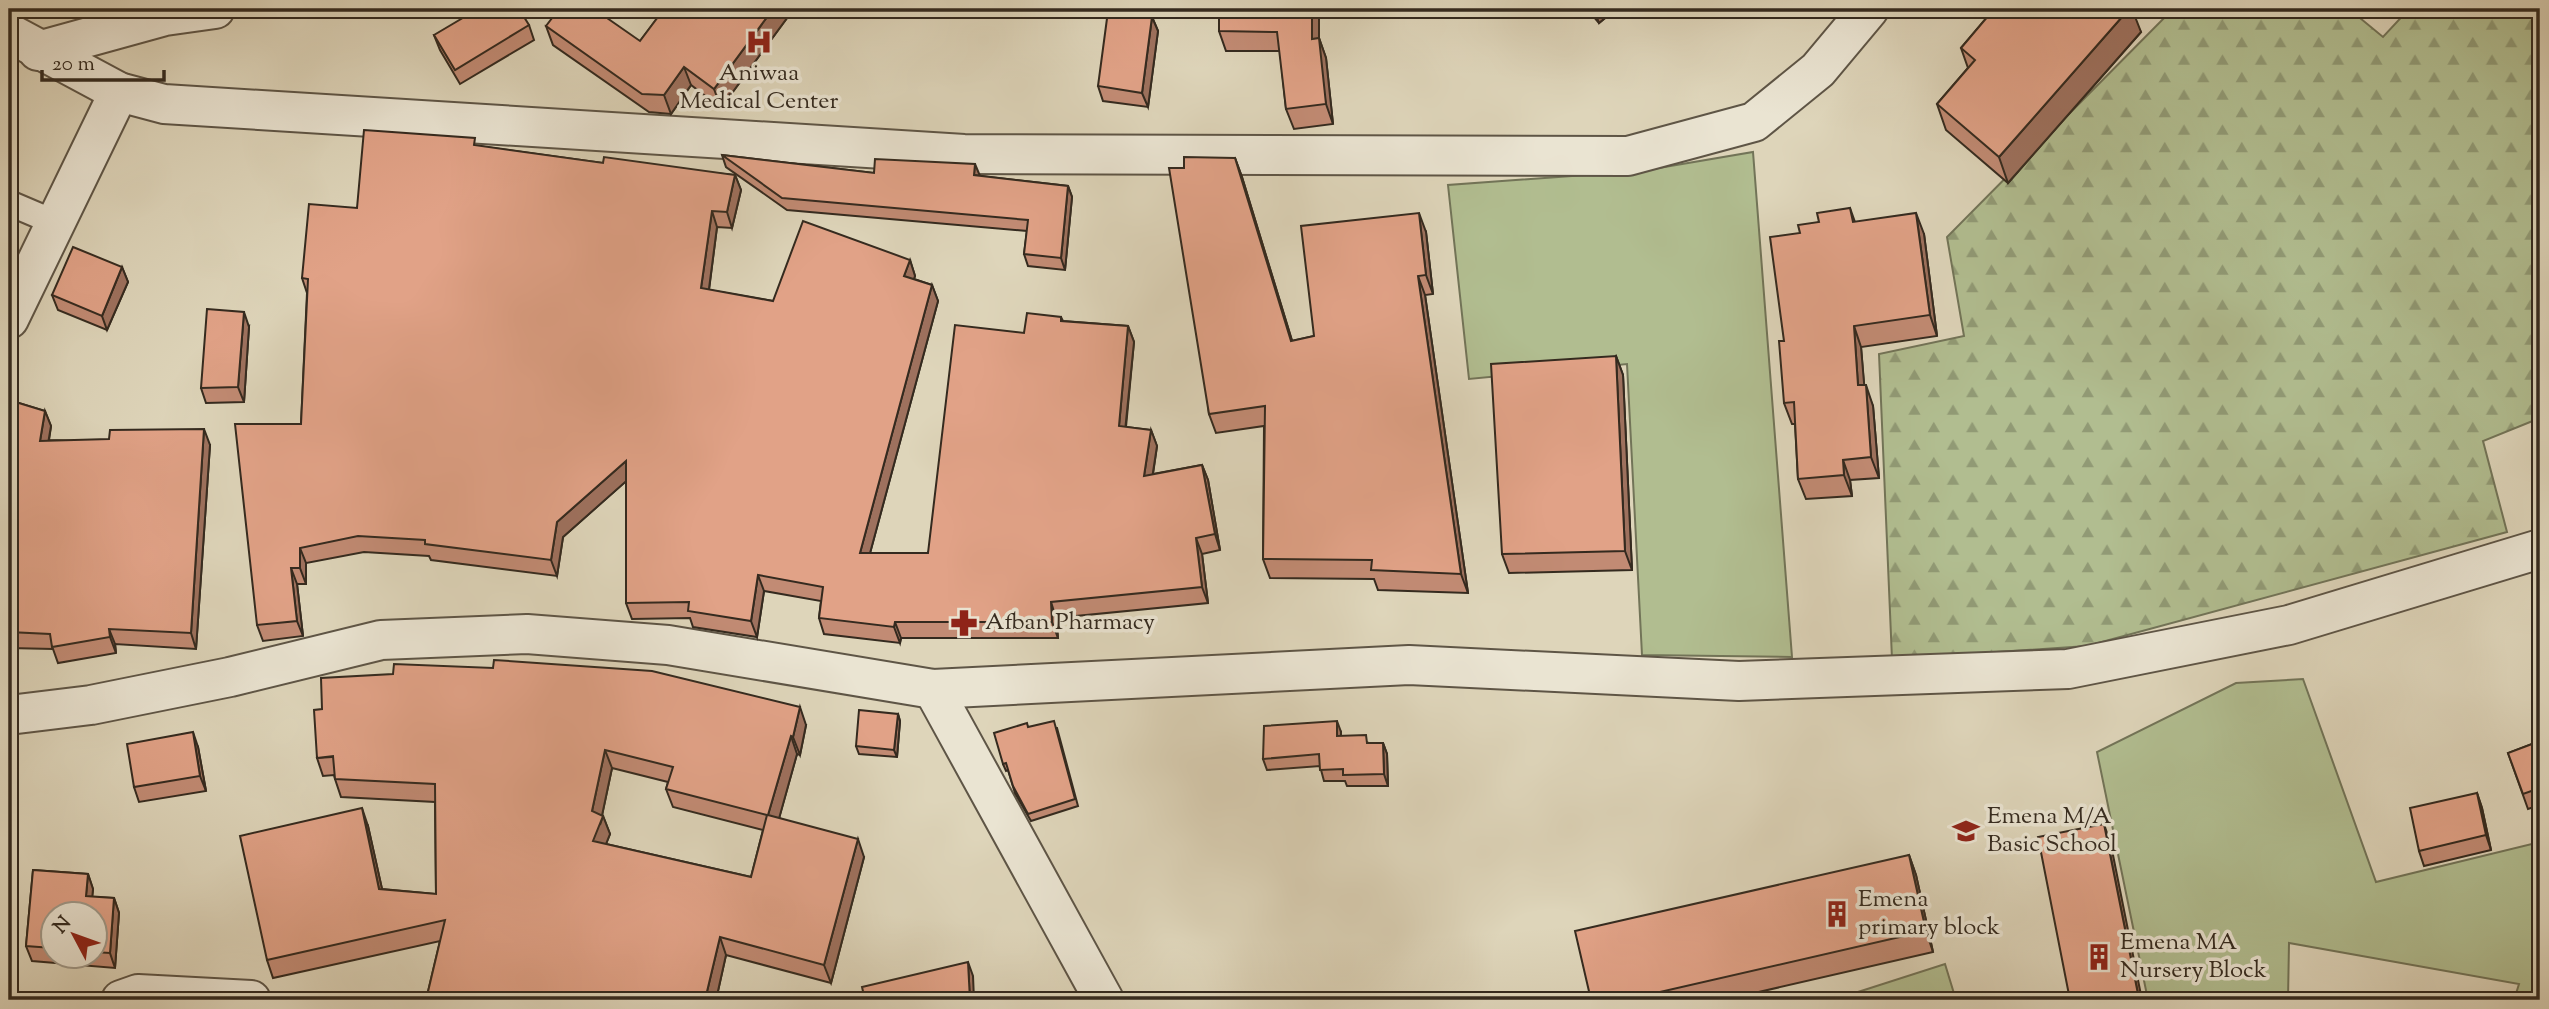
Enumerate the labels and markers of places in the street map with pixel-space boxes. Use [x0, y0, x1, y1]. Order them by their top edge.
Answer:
hospital icon: Aniwaa Medical Center [744, 27, 774, 57]
place label: Aniwaa Medical Center [679, 57, 839, 119]
place label: Afban Pharmacy [985, 606, 1155, 640]
pharmacy icon: Afban Pharmacy [949, 608, 979, 638]
place label: Emena M/A Basic School [1987, 800, 2117, 862]
school or university icon: Emena M/A Basic School [1951, 816, 1981, 846]
place label: Emena primary block [1858, 883, 2000, 945]
building icon: Emena primary block [1822, 899, 1852, 929]
place label: Emena MA Nursery Block [2120, 926, 2267, 988]
building icon: Emena MA Nursery Block [2084, 942, 2114, 972]

